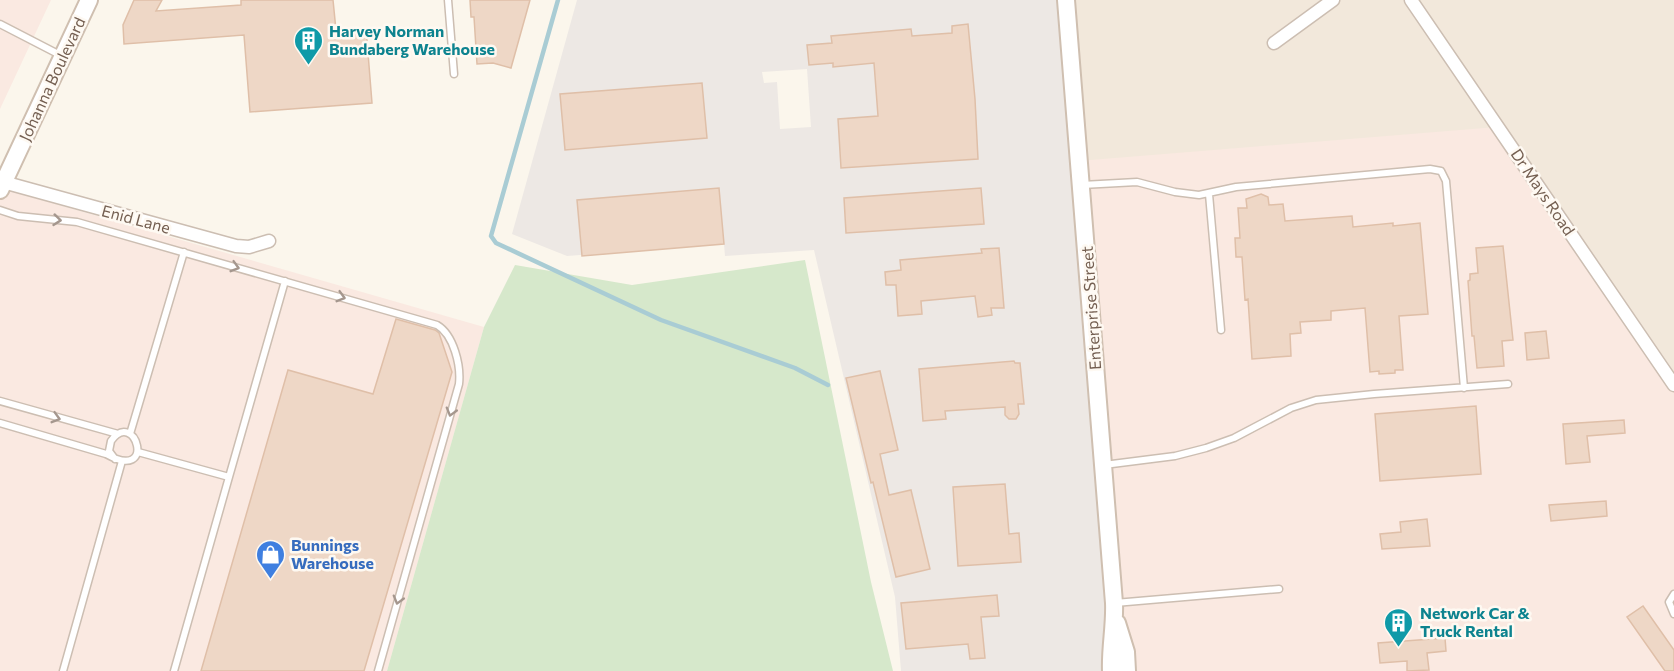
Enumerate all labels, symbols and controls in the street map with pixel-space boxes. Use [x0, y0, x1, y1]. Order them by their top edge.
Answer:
street label: Johanna Boulevard [15, 14, 89, 144]
place label: Harvey Norman Bundaberg Warehouse [329, 21, 495, 58]
building icon: Harvey Norman Bundaberg Warehouse [292, 24, 324, 66]
street label: Dr Mays Road [1507, 145, 1579, 239]
street label: Enid Lane [100, 200, 173, 237]
one-way arrow [53, 213, 62, 226]
street label: Enterprise Street [1077, 245, 1104, 371]
one-way arrow [229, 260, 240, 272]
one-way arrow [336, 290, 346, 303]
one-way arrow [446, 406, 458, 417]
one-way arrow [50, 411, 61, 423]
place label: Bunnings Warehouse [291, 535, 374, 572]
shop icon: Bunnings Warehouse [254, 538, 286, 580]
one-way arrow [393, 594, 405, 605]
place label: Network Car & Truck Rental [1420, 603, 1530, 640]
building icon: Network Car & Truck Rental [1383, 606, 1415, 648]

